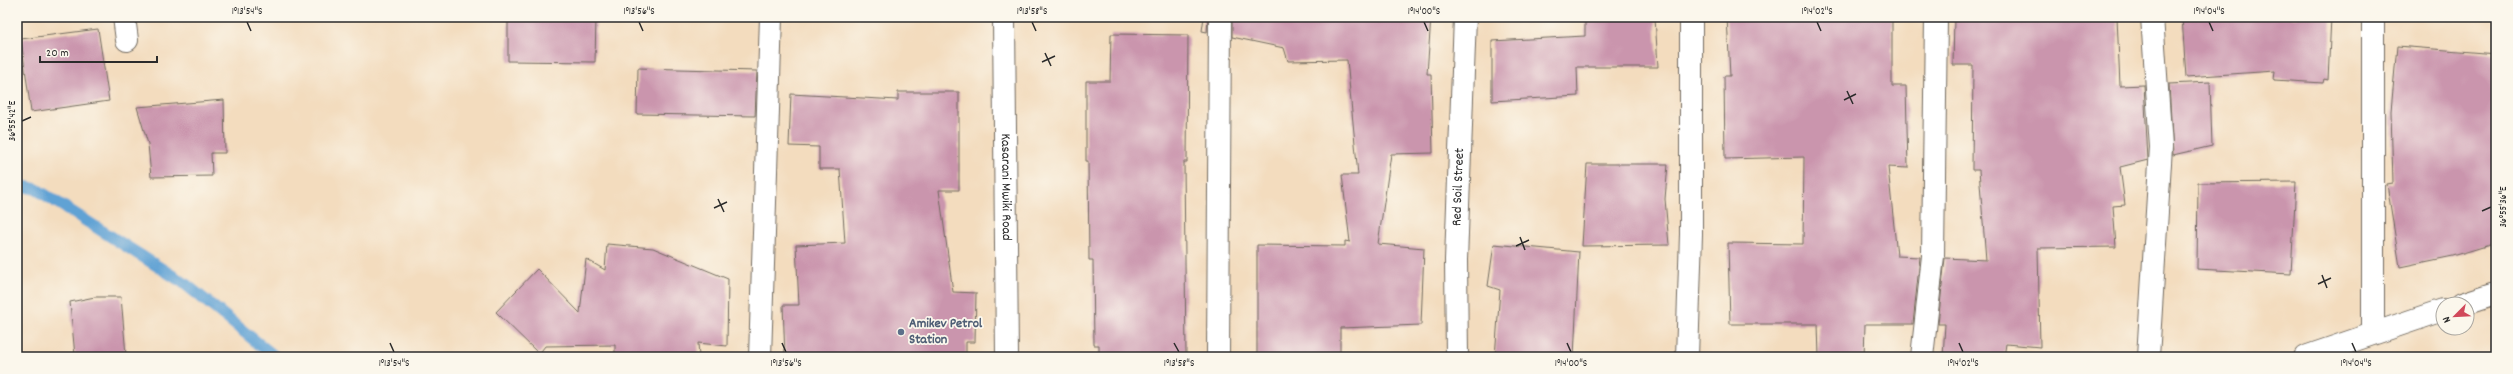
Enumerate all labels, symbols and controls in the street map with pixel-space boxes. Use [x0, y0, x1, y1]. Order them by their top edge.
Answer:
text: 1°13'54"S [232, 5, 262, 19]
text: 1°13'56"S [623, 5, 655, 19]
text: 1°13'58"S [1017, 5, 1047, 19]
text: 1°14'00"S [1408, 5, 1440, 19]
text: 1°14'02"S [1801, 5, 1833, 19]
text: 1°14'04"S [2193, 5, 2225, 19]
scale bar [40, 38, 157, 64]
text: 20 m [46, 45, 69, 62]
text: 36°55'42"E [6, 100, 20, 141]
street label: Kasarani Mwiki Road [995, 133, 1016, 241]
street label: Red Soil Street [1447, 148, 1470, 227]
text: 36°55'36"E [2497, 186, 2511, 228]
north arrow [2435, 296, 2475, 336]
text: N [2439, 313, 2456, 325]
place label: Amikev Petrol Station [909, 314, 983, 350]
marker: Amikev Petrol Station [896, 327, 906, 337]
text: 1°13'54"S [379, 357, 409, 371]
text: 1°13'56"S [770, 357, 802, 371]
text: 1°13'58"S [1164, 357, 1194, 371]
text: 1°14'00"S [1555, 357, 1587, 371]
text: 1°14'02"S [1947, 357, 1979, 371]
text: 1°14'04"S [2340, 357, 2372, 371]

